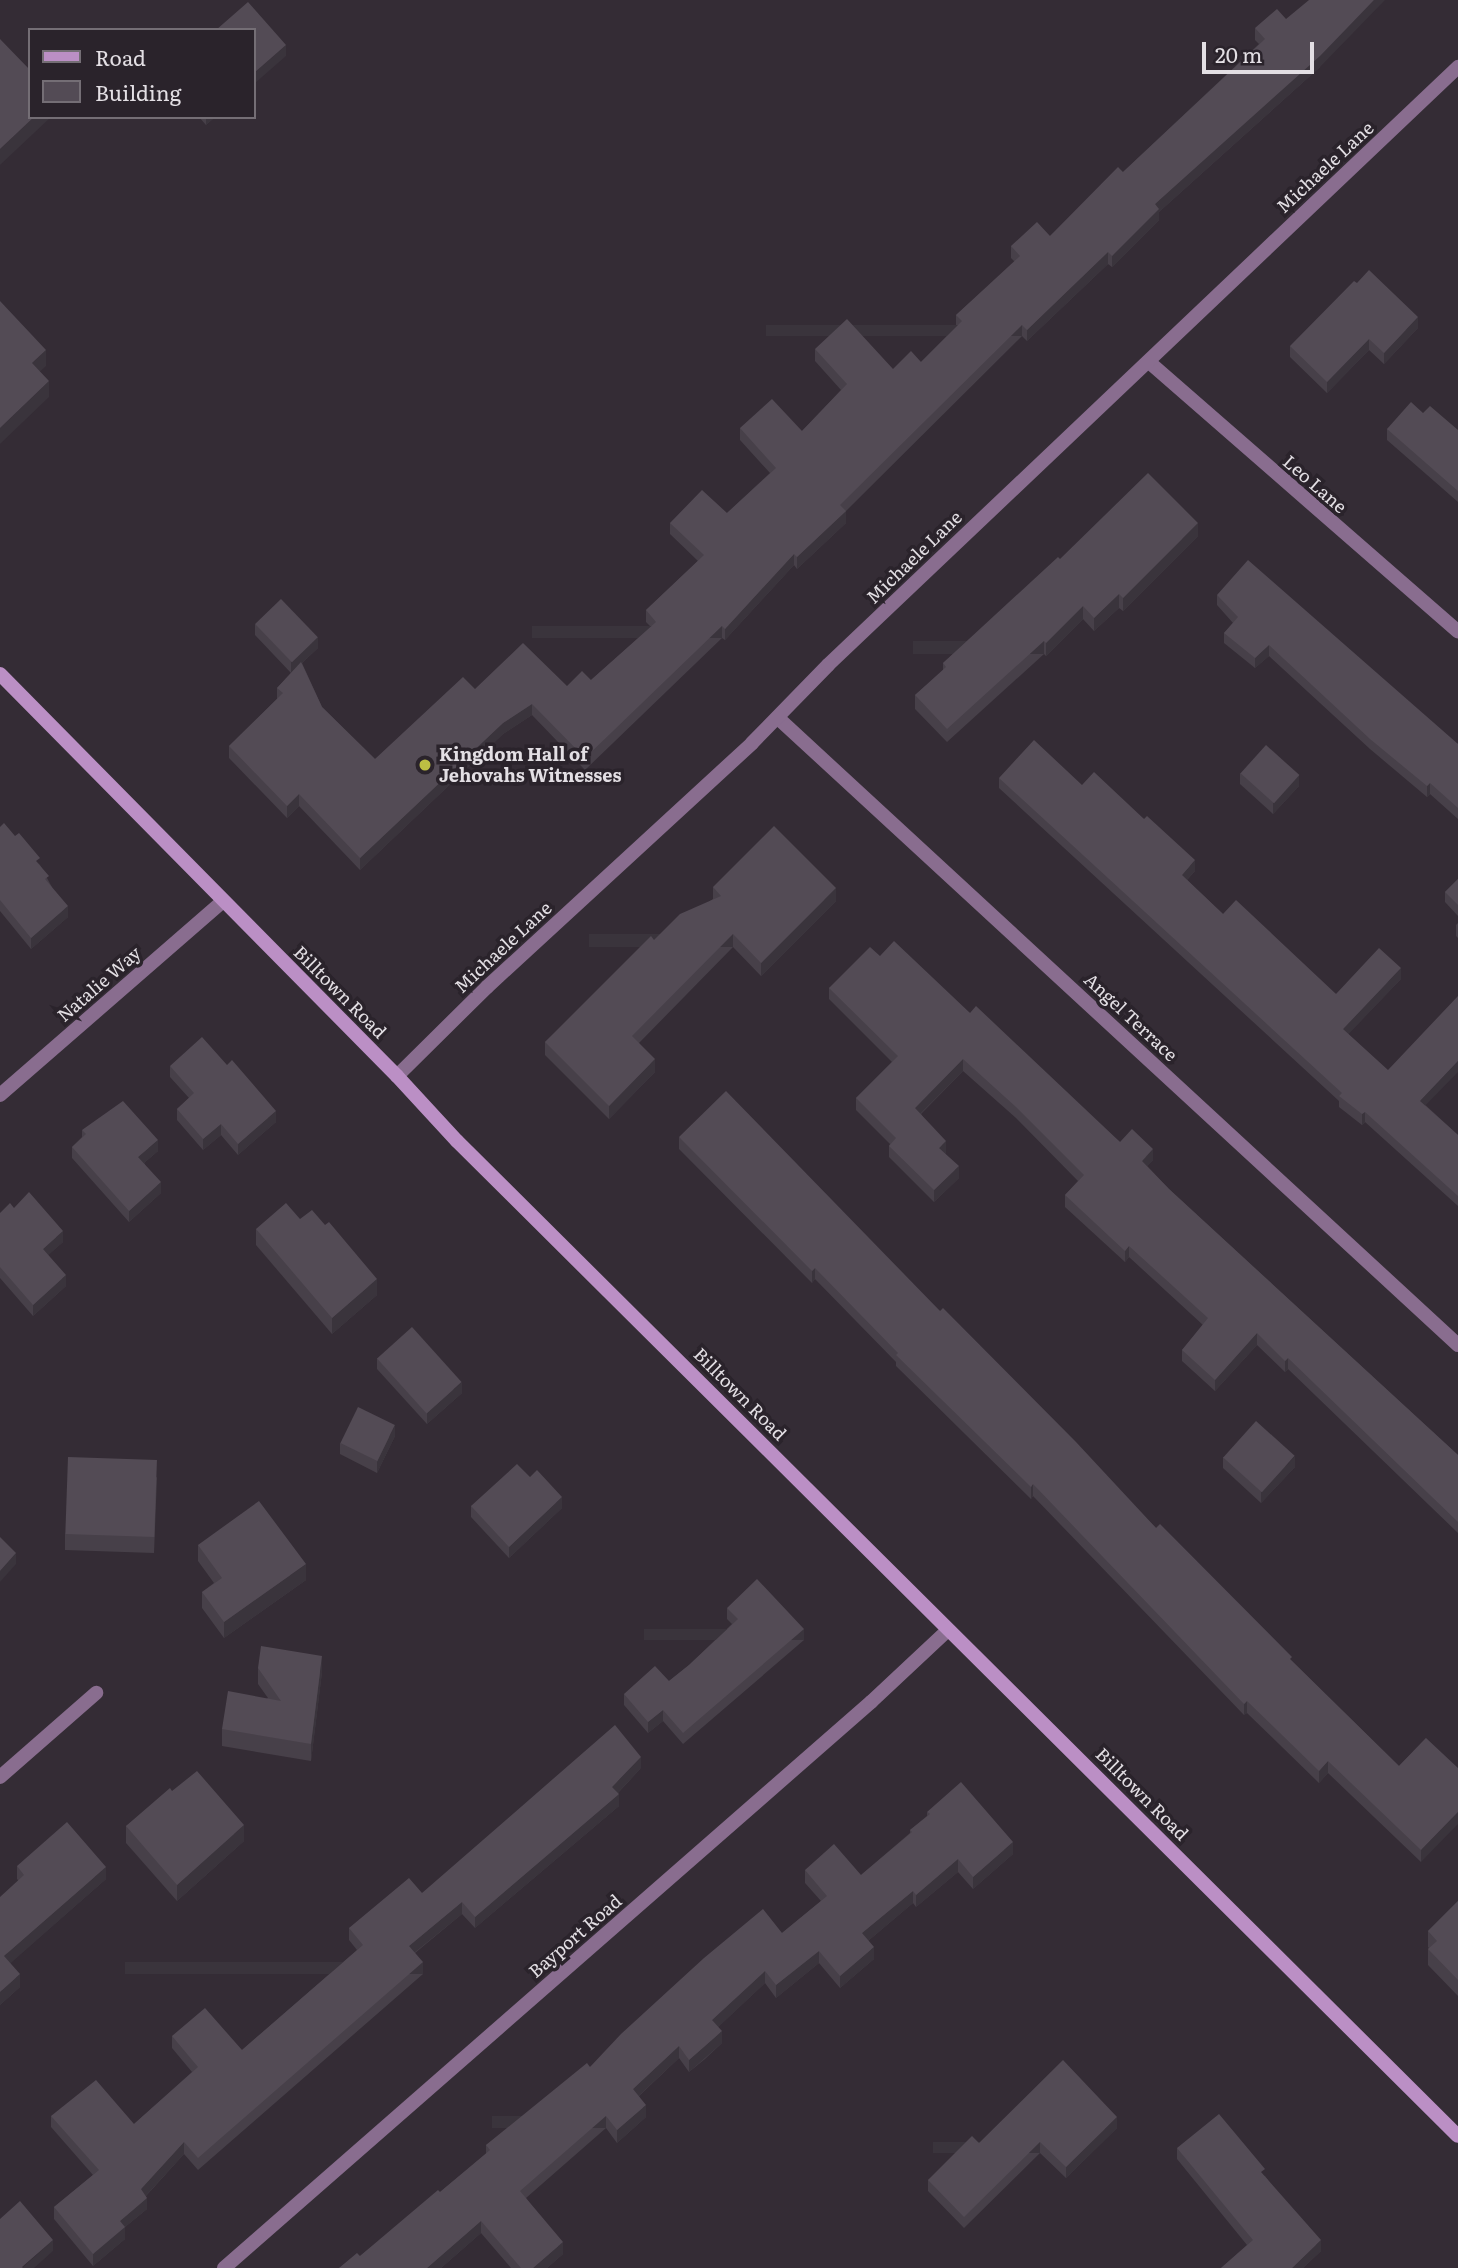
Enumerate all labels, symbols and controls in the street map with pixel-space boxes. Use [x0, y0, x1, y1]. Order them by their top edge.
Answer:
legend [28, 28, 256, 119]
scale bar [1206, 28, 1318, 72]
text: 20 m [1215, 38, 1262, 69]
text: Road [95, 41, 146, 72]
text: Building [95, 76, 181, 107]
street label: Michaele Lane [1272, 117, 1378, 217]
street label: Leo Lane [1279, 451, 1351, 517]
street label: Michaele Lane [862, 506, 966, 608]
place label: Kingdom Hall of Jehovahs Witnesses [439, 744, 621, 786]
marker: Kingdom Hall of Jehovahs Witnesses [417, 757, 433, 773]
street label: Michaele Lane [450, 897, 556, 997]
street label: Billtown Road [289, 941, 391, 1043]
street label: Natalie Way [53, 942, 145, 1026]
street label: Angel Terrace [1080, 968, 1182, 1066]
street label: Billtown Road [689, 1343, 791, 1445]
street label: Billtown Road [1091, 1743, 1193, 1845]
street label: Bayport Road [524, 1890, 626, 1982]

